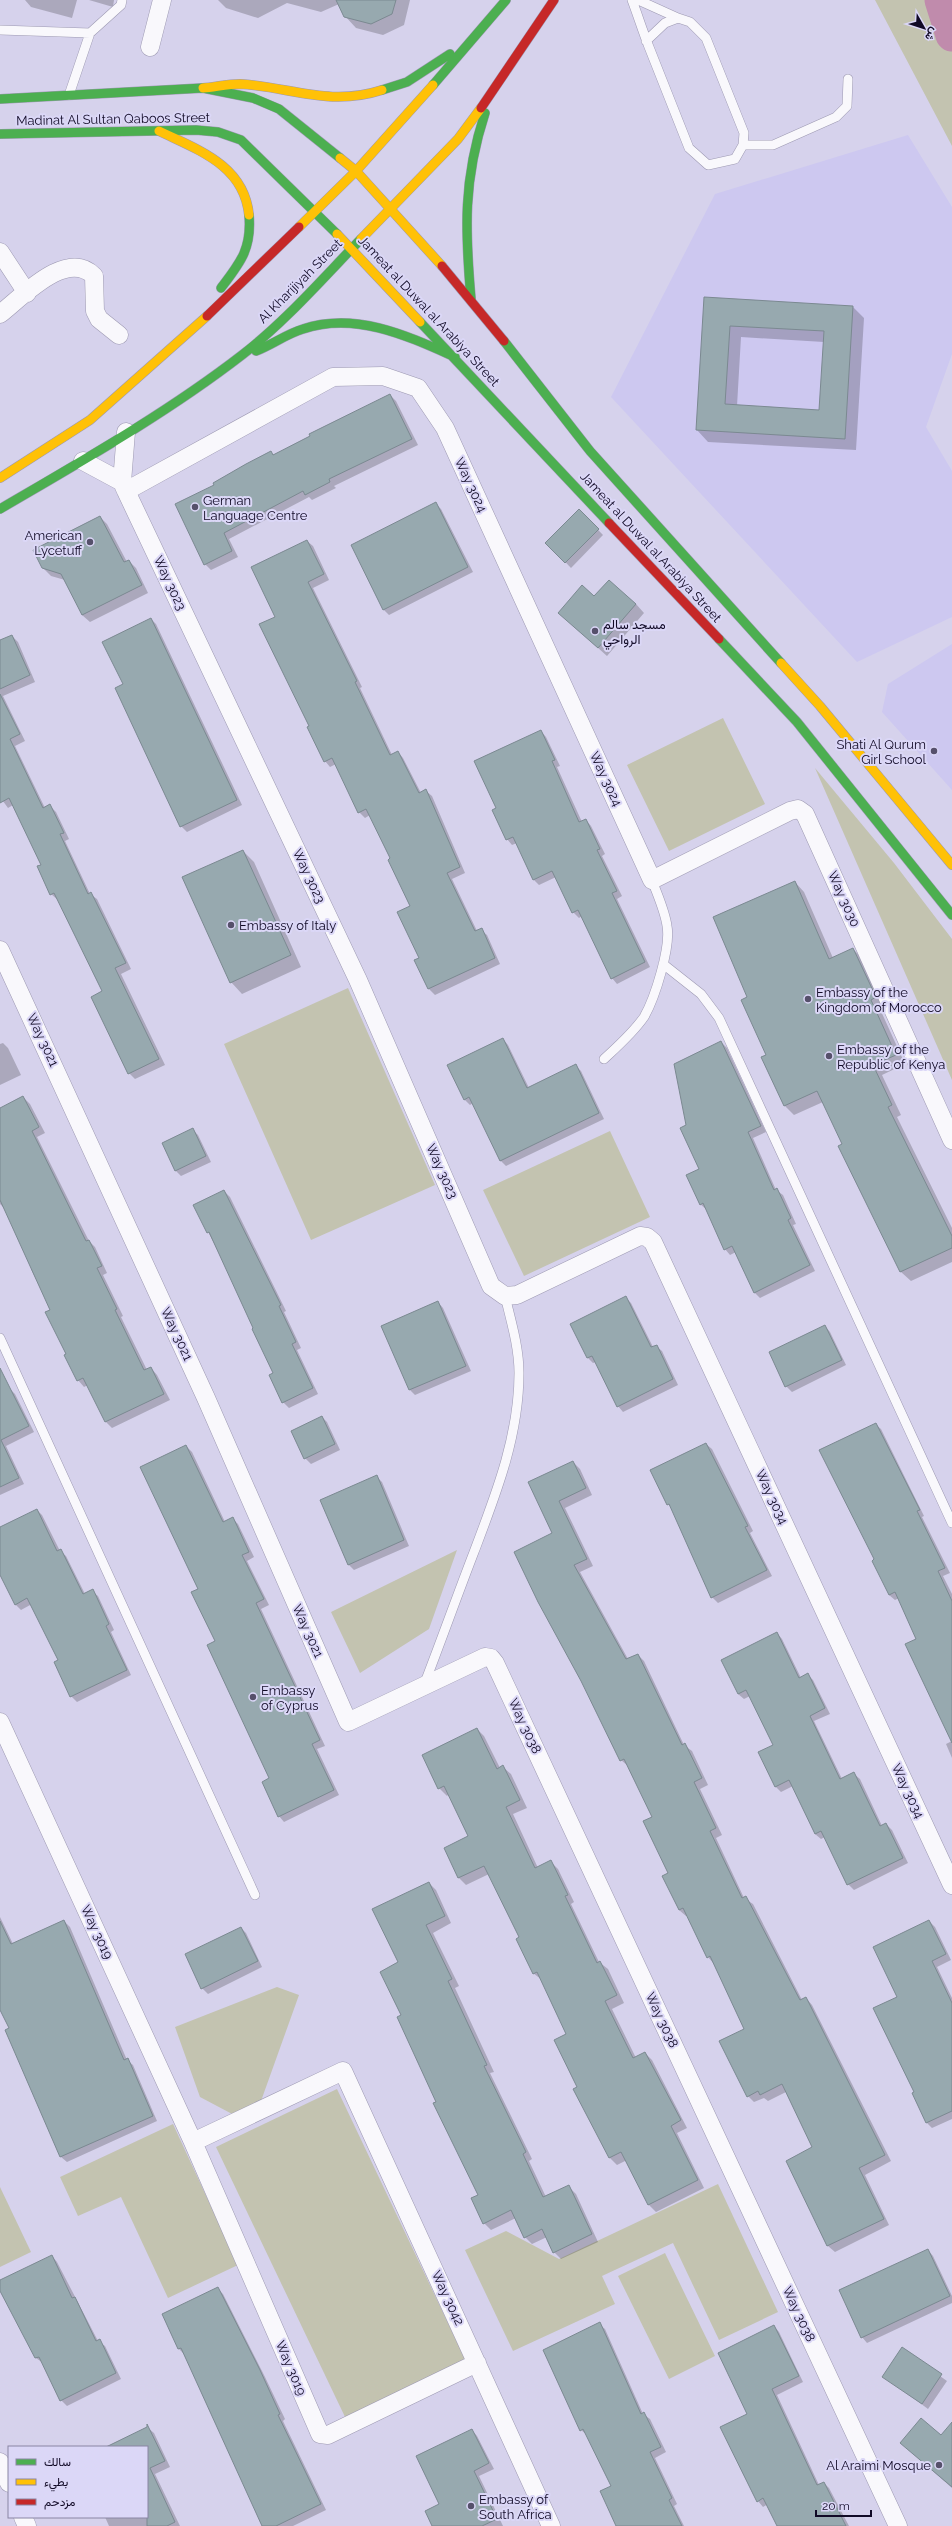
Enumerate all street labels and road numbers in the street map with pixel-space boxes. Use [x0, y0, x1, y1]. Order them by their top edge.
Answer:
street label: Madinat Al Sultan Qaboos Street [16, 110, 211, 128]
street label: Jameat al Duwal al Arabiya Street [355, 233, 503, 390]
street label: Al Kharijiyah Street [255, 236, 345, 326]
street label: Way 3024 [452, 455, 490, 515]
street label: Jameat al Duwal al Arabiya Street [577, 469, 725, 626]
street label: Way 3023 [151, 553, 189, 613]
street label: Way 3024 [587, 749, 625, 809]
street label: Way 3023 [290, 846, 328, 906]
street label: Way 3030 [825, 869, 863, 929]
street label: Way 3021 [24, 1011, 62, 1069]
street label: Way 3023 [423, 1141, 461, 1201]
street label: Way 3021 [158, 1305, 196, 1363]
street label: Way 3034 [753, 1467, 791, 1527]
street label: Way 3021 [290, 1602, 327, 1660]
street label: Way 3038 [506, 1696, 544, 1756]
street label: Way 3034 [889, 1761, 927, 1821]
street label: Way 3019 [78, 1903, 116, 1962]
street label: Way 3038 [643, 1990, 681, 2050]
street label: Way 3042 [429, 2268, 467, 2328]
street label: Way 3038 [780, 2284, 818, 2344]
street label: Way 3019 [273, 2338, 309, 2398]

